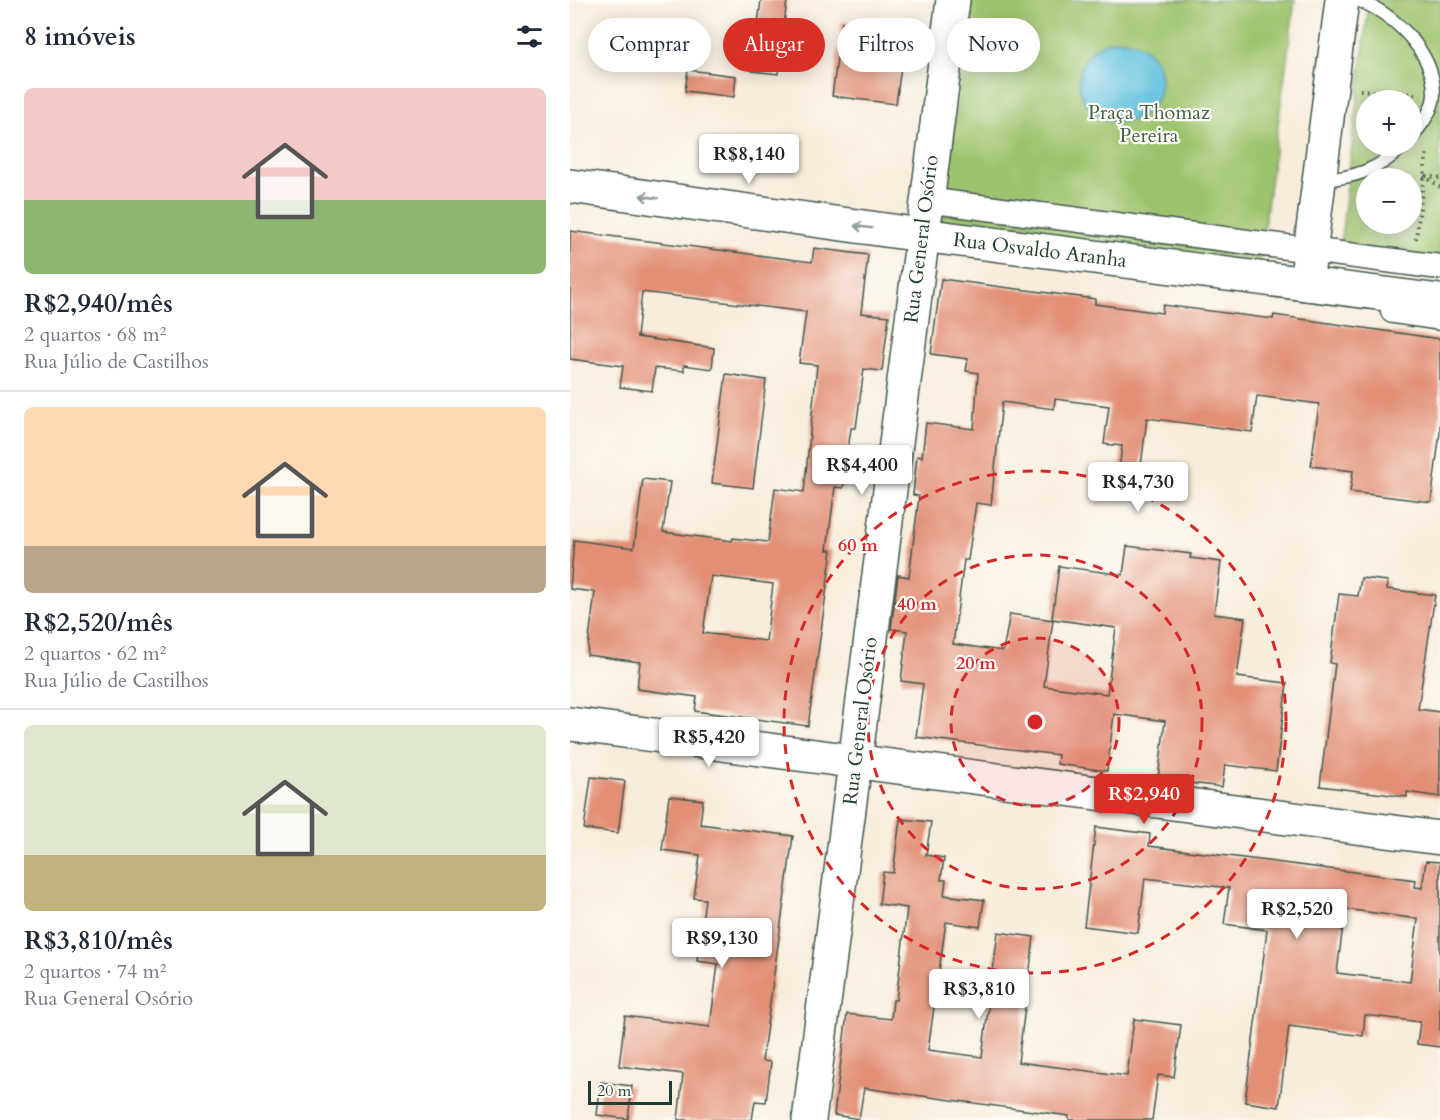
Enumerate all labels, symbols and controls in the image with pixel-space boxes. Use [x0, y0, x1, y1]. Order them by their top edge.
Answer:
chip: Comprar [588, 18, 711, 72]
chip: Alugar [723, 18, 825, 72]
chip: Filtros [837, 18, 935, 72]
chip: Novo [947, 18, 1040, 72]
text: 8 imóveis [24, 19, 136, 54]
icon: filters [513, 20, 546, 53]
map controls [1356, 90, 1422, 234]
button: + [1356, 90, 1422, 156]
park label: Praça Thomaz Pereira [1088, 99, 1210, 149]
icon: home [231, 127, 339, 235]
pin: R$8,140 [694, 134, 804, 185]
text: R$8,140 [713, 140, 785, 167]
street label: Rua General Osório [897, 153, 945, 325]
button: − [1356, 168, 1422, 234]
one-way arrow [640, 192, 660, 203]
one-way arrow [854, 221, 874, 232]
street label: Rua Osvaldo Aranha [952, 226, 1129, 274]
text: R$2,940/mês [24, 286, 173, 321]
text: 2 quartos · 68 m² [24, 321, 166, 348]
text: Rua Júlio de Castilhos [24, 348, 209, 375]
pin: R$4,400 [807, 445, 917, 496]
icon: home [231, 446, 339, 554]
text: R$4,400 [826, 451, 898, 478]
pin: R$4,730 [1083, 462, 1193, 513]
text: R$4,730 [1102, 468, 1174, 495]
text: 60 m [838, 533, 878, 558]
text: 40 m [897, 592, 937, 617]
text: R$2,520/mês [24, 605, 173, 640]
street label: Rua General Osório [836, 635, 884, 807]
text: 2 quartos · 62 m² [24, 640, 166, 667]
text: 20 m [956, 651, 996, 676]
text: Rua Júlio de Castilhos [24, 667, 209, 694]
centre of rings [1025, 712, 1045, 732]
pin: R$5,420 [654, 717, 764, 768]
text: R$5,420 [673, 723, 745, 750]
icon: home [231, 764, 339, 872]
pin: R$2,940 [1089, 774, 1199, 825]
text: R$2,940 [1108, 780, 1180, 807]
pin: R$2,520 [1242, 889, 1352, 940]
text: R$2,520 [1261, 895, 1333, 922]
pin: R$9,130 [667, 918, 777, 969]
text: R$3,810/mês [24, 923, 173, 958]
text: R$9,130 [686, 924, 758, 951]
text: 2 quartos · 74 m² [24, 958, 166, 985]
pin: R$3,810 [924, 969, 1034, 1020]
text: R$3,810 [943, 975, 1015, 1002]
text: Rua General Osório [24, 985, 193, 1012]
scale bar [588, 1078, 672, 1106]
text: 20 m [597, 1080, 631, 1102]

